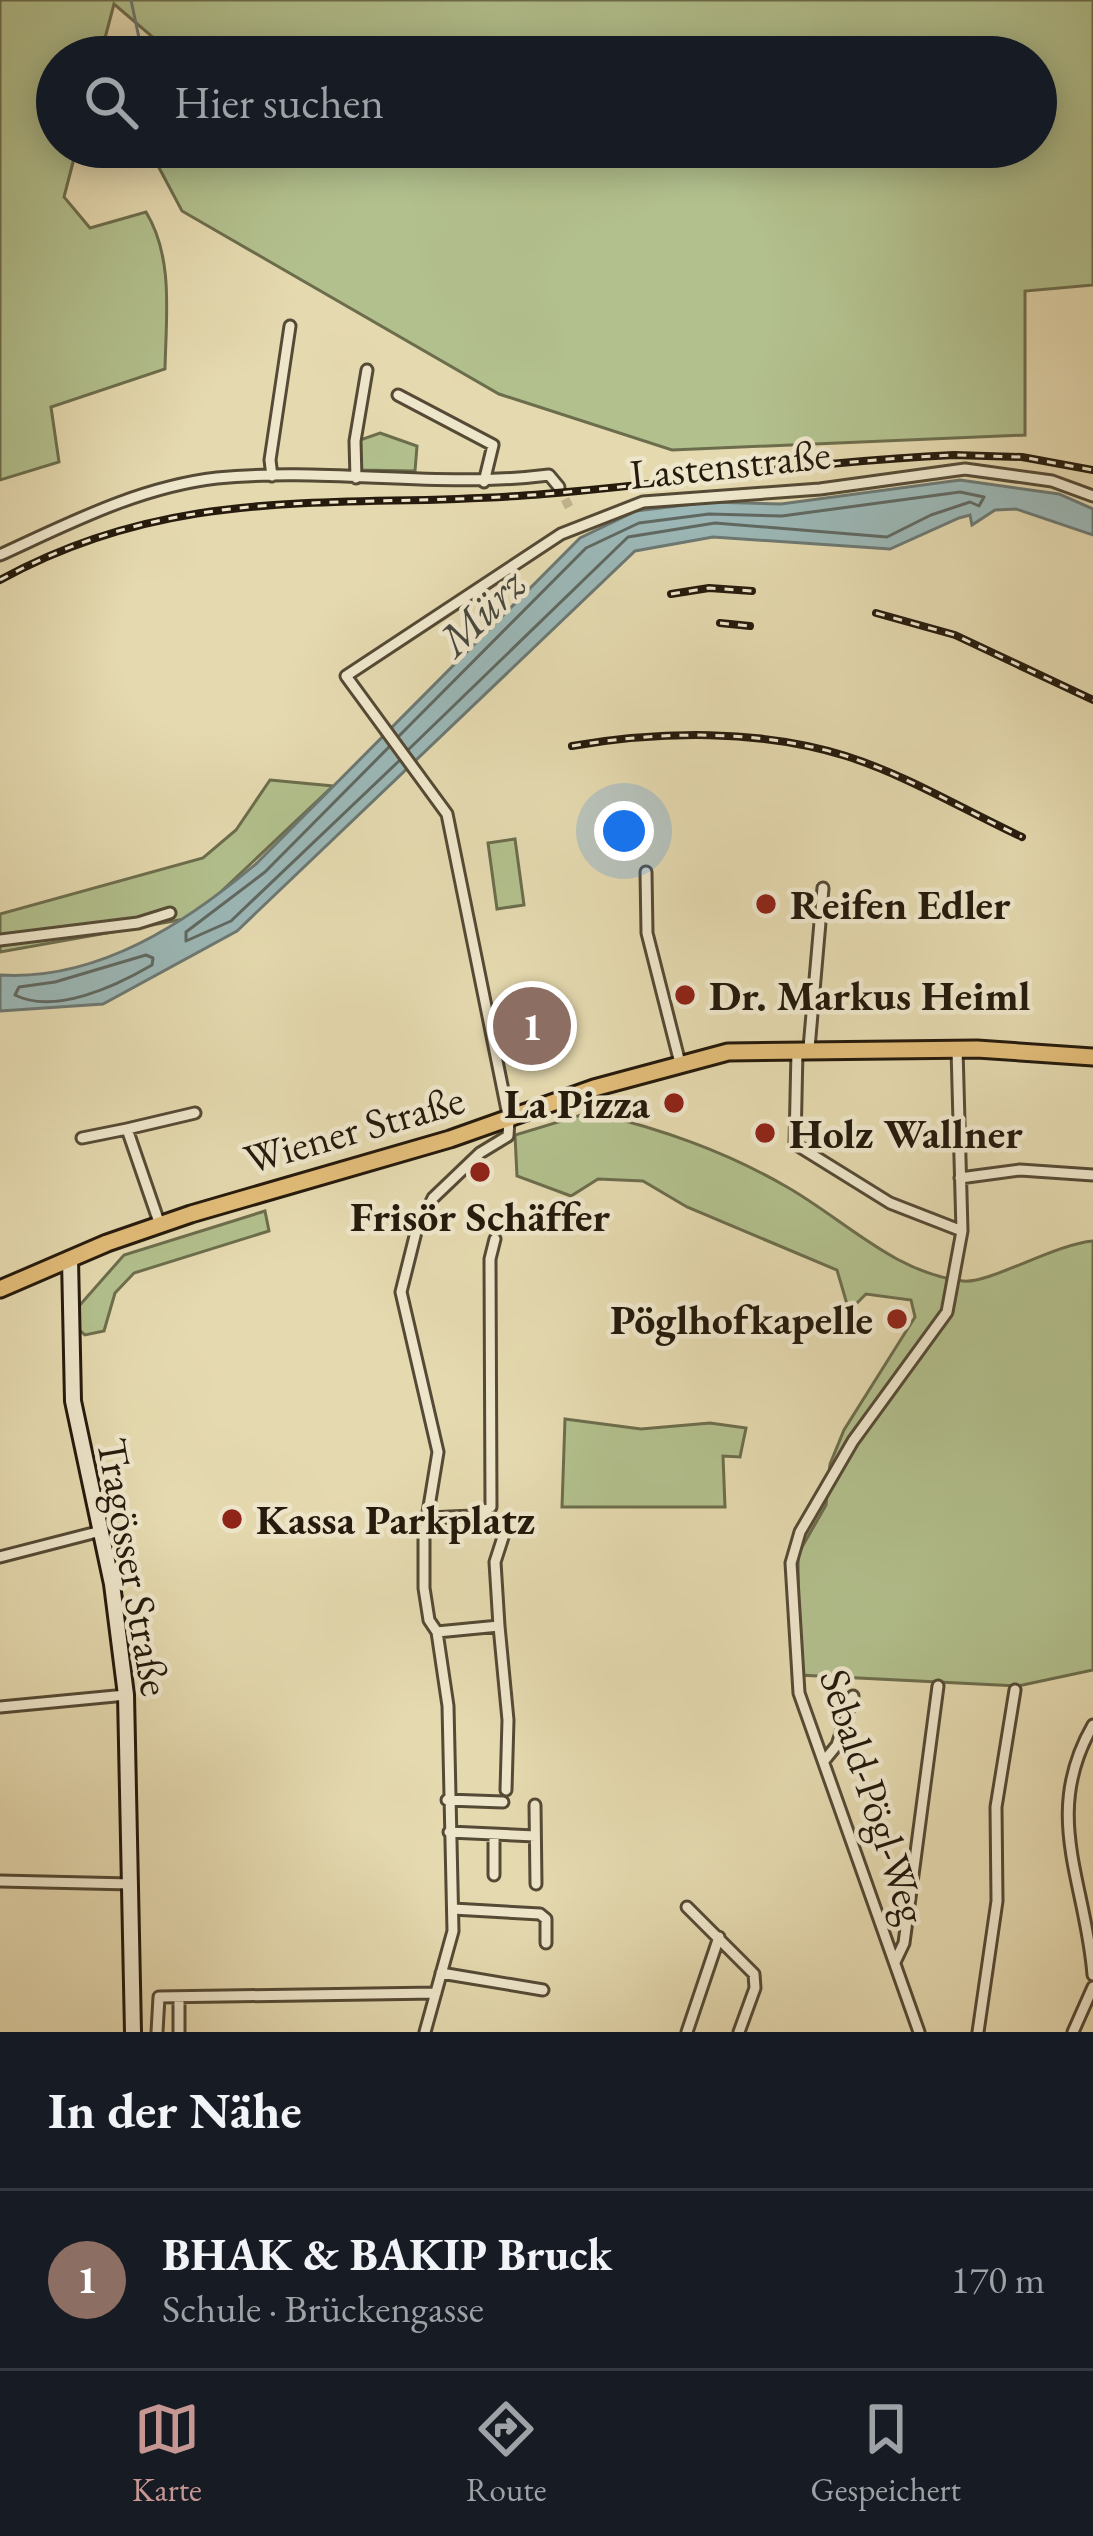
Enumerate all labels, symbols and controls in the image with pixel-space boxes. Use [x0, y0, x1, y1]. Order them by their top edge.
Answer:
search box [36, 36, 1057, 168]
icon: search [78, 69, 144, 135]
text: Hier suchen [174, 73, 384, 131]
street label: Lastenstraße [627, 426, 833, 502]
water label: Mürz [422, 554, 538, 670]
your location [594, 801, 654, 861]
place label: Reifen Edler [790, 877, 1011, 932]
marker: Reifen Edler [753, 891, 779, 917]
place label: Dr. Markus Heiml [709, 968, 1031, 1023]
pin: 1 [493, 981, 571, 1071]
marker: Dr. Markus Heiml [672, 982, 698, 1008]
street label: Wiener Straße [238, 1071, 470, 1187]
place label: La Pizza [504, 1076, 651, 1131]
marker: La Pizza [661, 1090, 687, 1116]
place label: Holz Wallner [789, 1106, 1023, 1161]
marker: Holz Wallner [752, 1120, 778, 1146]
marker: Frisör Schäffer [467, 1159, 493, 1185]
place label: Frisör Schäffer [350, 1189, 611, 1244]
place label: Pöglhofkapelle [610, 1292, 873, 1347]
marker: Pöglhofkapelle [884, 1306, 910, 1332]
street label: Tragösser Straße [84, 1434, 184, 1700]
place label: Kassa Parkplatz [256, 1492, 535, 1547]
marker: Kassa Parkplatz [219, 1506, 245, 1532]
street label: Sebald-Pögl-Weg [807, 1662, 941, 1931]
text: In der Nähe [48, 2077, 302, 2143]
text: BHAK & BAKIP Bruck [162, 2225, 612, 2283]
text: 1 [77, 2254, 97, 2305]
text: 170 m [951, 2254, 1045, 2305]
text: Schule · Brückengasse [162, 2283, 484, 2334]
tab: Karte [132, 2396, 202, 2511]
tab: Route [466, 2396, 547, 2511]
tab: Gespeichert [811, 2396, 961, 2511]

